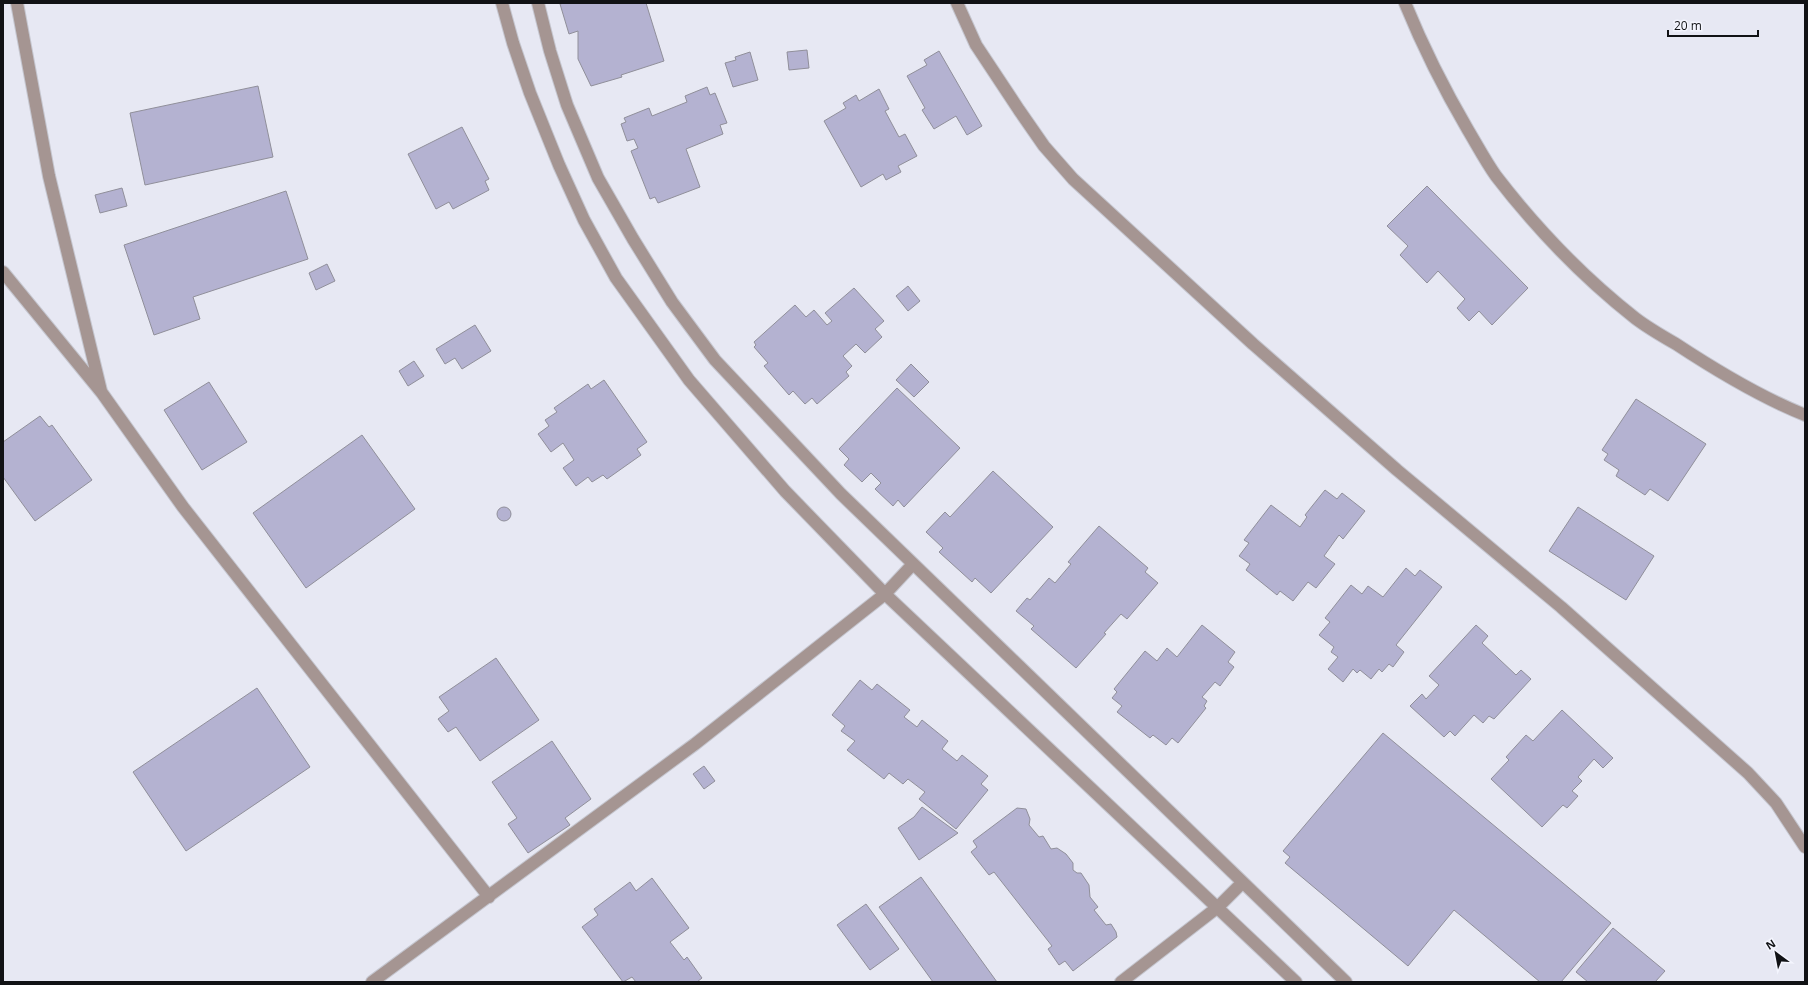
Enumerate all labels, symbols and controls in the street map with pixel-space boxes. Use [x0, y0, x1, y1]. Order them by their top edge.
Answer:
scale bar [1668, 12, 1758, 38]
text: 20 m [1674, 17, 1702, 34]
north arrow [1756, 933, 1796, 973]
text: N [1763, 935, 1778, 953]

